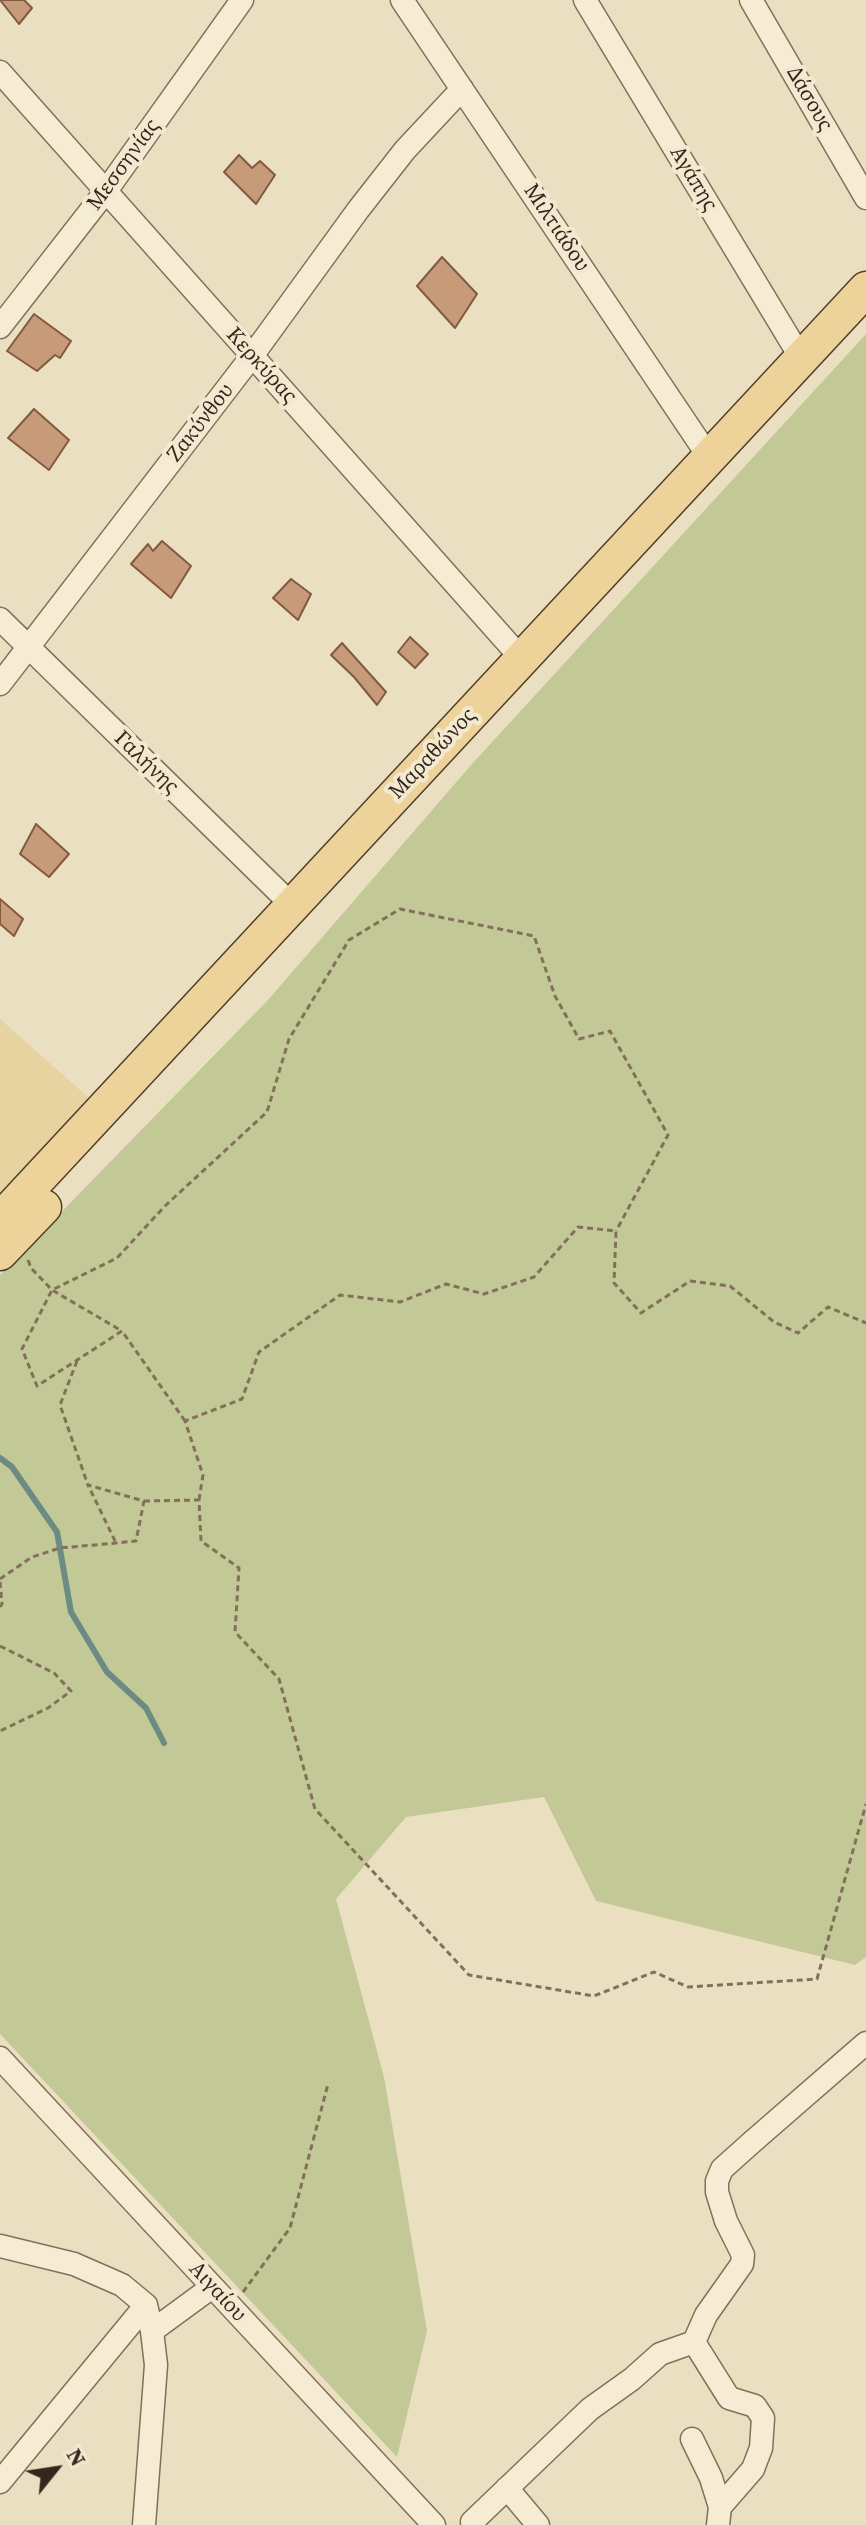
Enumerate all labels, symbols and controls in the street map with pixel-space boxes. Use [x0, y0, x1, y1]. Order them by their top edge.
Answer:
street label: Δάσους [780, 62, 838, 136]
street label: Μεσσηνίας [82, 114, 166, 216]
street label: Αγάπης [663, 142, 723, 216]
street label: Μιλτιάδου [517, 179, 595, 277]
street label: Κερκύρας [220, 322, 302, 410]
street label: Ζακύνθου [162, 379, 240, 467]
street label: Μαραθώνος [384, 703, 482, 805]
street label: Γαλήνης [108, 726, 184, 800]
street label: Αιγαίου [183, 2256, 251, 2328]
north arrow [16, 2429, 96, 2509]
text: N [60, 2443, 94, 2471]

